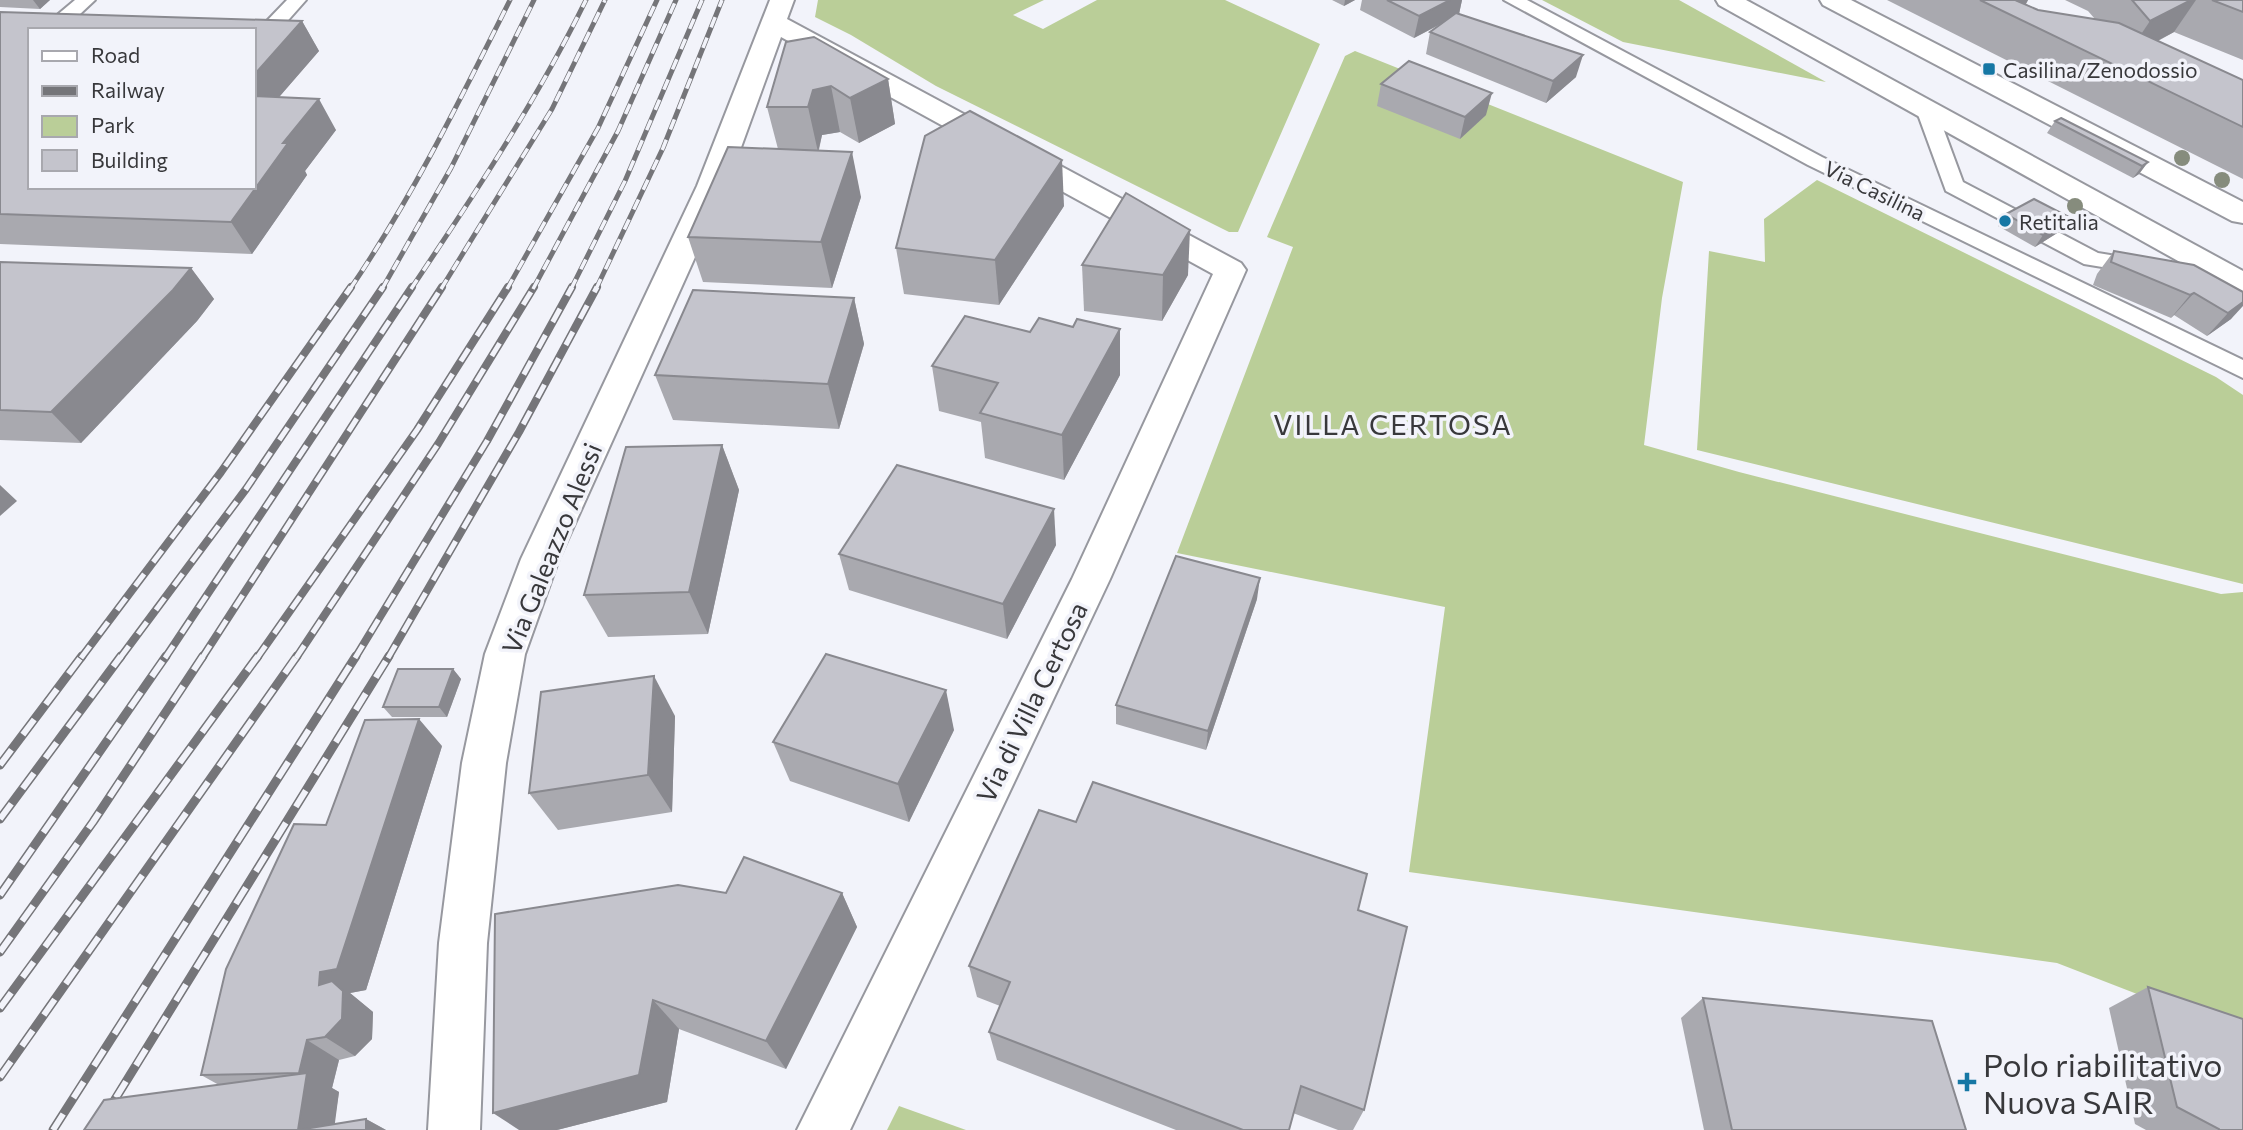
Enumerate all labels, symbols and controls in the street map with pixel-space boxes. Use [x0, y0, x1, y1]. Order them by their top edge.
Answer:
legend [28, 28, 256, 189]
text: Road [91, 42, 140, 67]
place label: Casilina/Zenodossio [2003, 57, 2198, 82]
marker: Casilina/Zenodossio [1981, 61, 1997, 77]
text: Railway [91, 77, 165, 102]
text: Park [91, 112, 135, 137]
text: Building [91, 147, 168, 172]
street label: Via Casilina [1821, 155, 1929, 225]
place label: Retitalia [2019, 209, 2099, 234]
marker: Retitalia [1997, 213, 2013, 229]
district label: VILLA CERTOSA [1273, 407, 1513, 441]
street label: Via Galeazzo Alessi [495, 438, 607, 658]
street label: Via di Villa Certosa [969, 597, 1093, 807]
place label: Polo riabilitativo Nuova SAIR [1983, 1044, 2222, 1121]
marker: Polo riabilitativo Nuova SAIR [1957, 1072, 1977, 1092]

